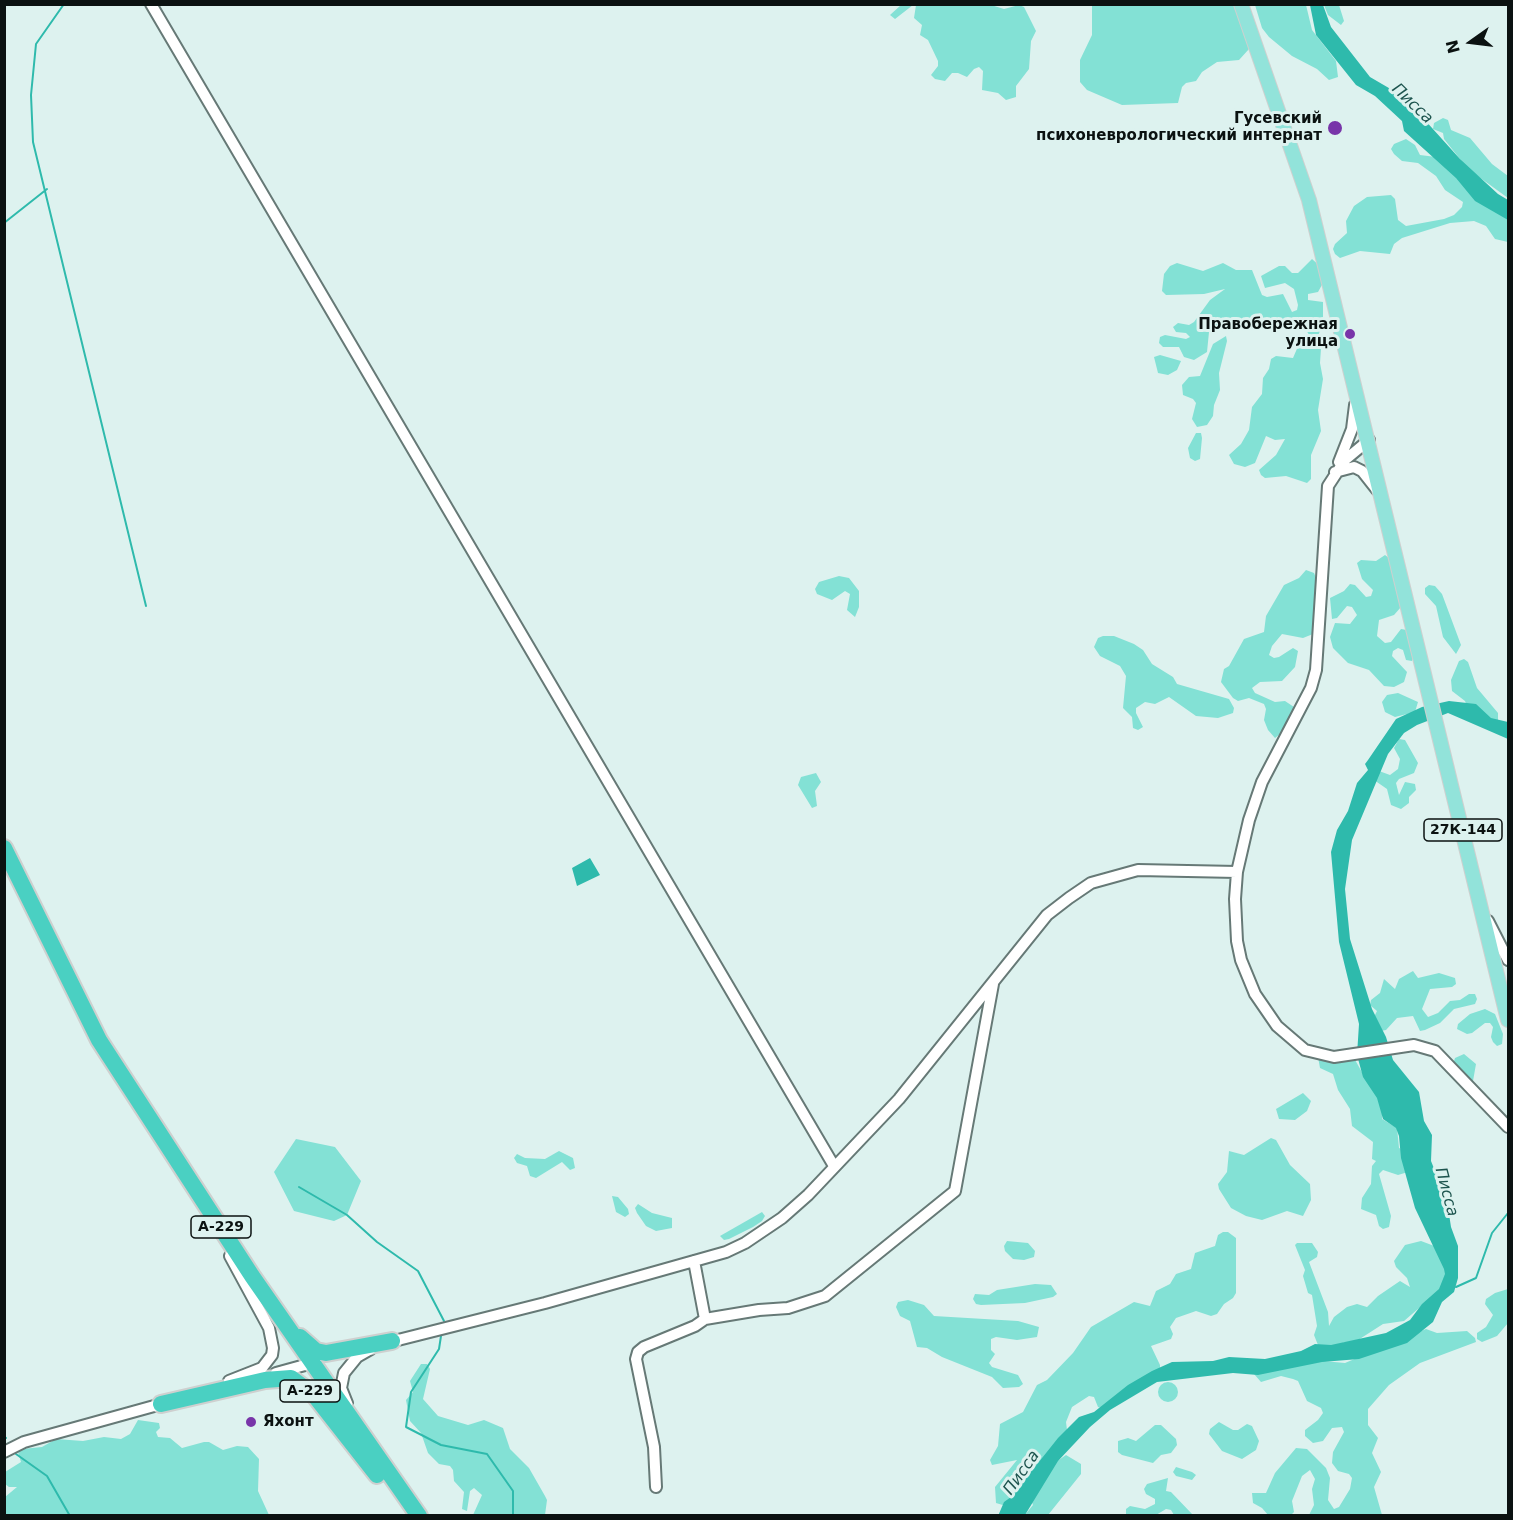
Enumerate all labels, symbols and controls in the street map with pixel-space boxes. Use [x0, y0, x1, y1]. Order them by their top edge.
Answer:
north arrow [1441, 12, 1501, 72]
text: N [1442, 38, 1464, 55]
water label: Писса [1387, 80, 1437, 128]
place label: Гусевский психоневрологический интернат [1036, 110, 1322, 145]
marker: Гусевский психоневрологический интернат [1326, 119, 1344, 137]
place label: Правобережная улица [1198, 316, 1338, 351]
marker: Правобережная улица [1343, 327, 1357, 341]
road number: 27К-144 [1424, 819, 1502, 841]
water label: Писса [1430, 1165, 1462, 1219]
road number: А-229 [191, 1216, 251, 1238]
road number: A-229 [280, 1380, 340, 1402]
place label: Яхонт [263, 1413, 314, 1431]
marker: Яхонт [244, 1415, 258, 1429]
water label: Писса [1000, 1447, 1044, 1499]

